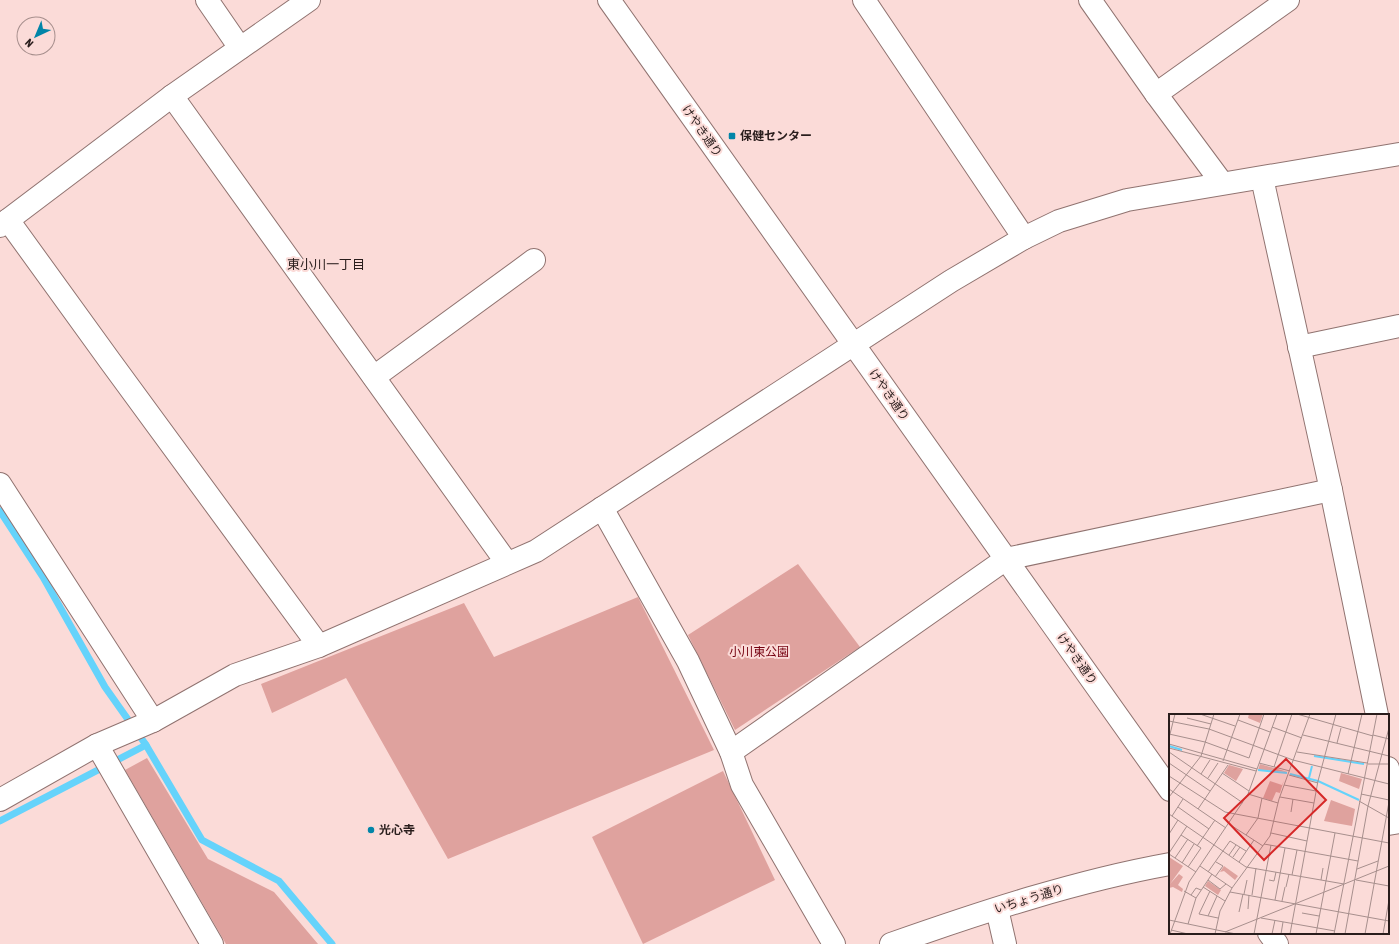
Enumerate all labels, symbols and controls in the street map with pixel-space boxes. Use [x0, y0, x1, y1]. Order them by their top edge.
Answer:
north arrow [16, 16, 56, 56]
text: N [23, 37, 36, 50]
street label: けやき通り [679, 102, 725, 160]
place label: 保健センター [740, 129, 812, 143]
marker: 保健センター [727, 131, 737, 141]
district label: 東小川一丁目 [287, 257, 365, 272]
street label: けやき通り [866, 366, 912, 424]
street label: けやき通り [1054, 630, 1100, 688]
park label: 小川東公園 [729, 645, 789, 659]
inset map [1169, 714, 1389, 934]
place label: 光心寺 [379, 823, 415, 837]
marker: 光心寺 [366, 825, 376, 835]
street label: いちょう通り [993, 882, 1065, 916]

